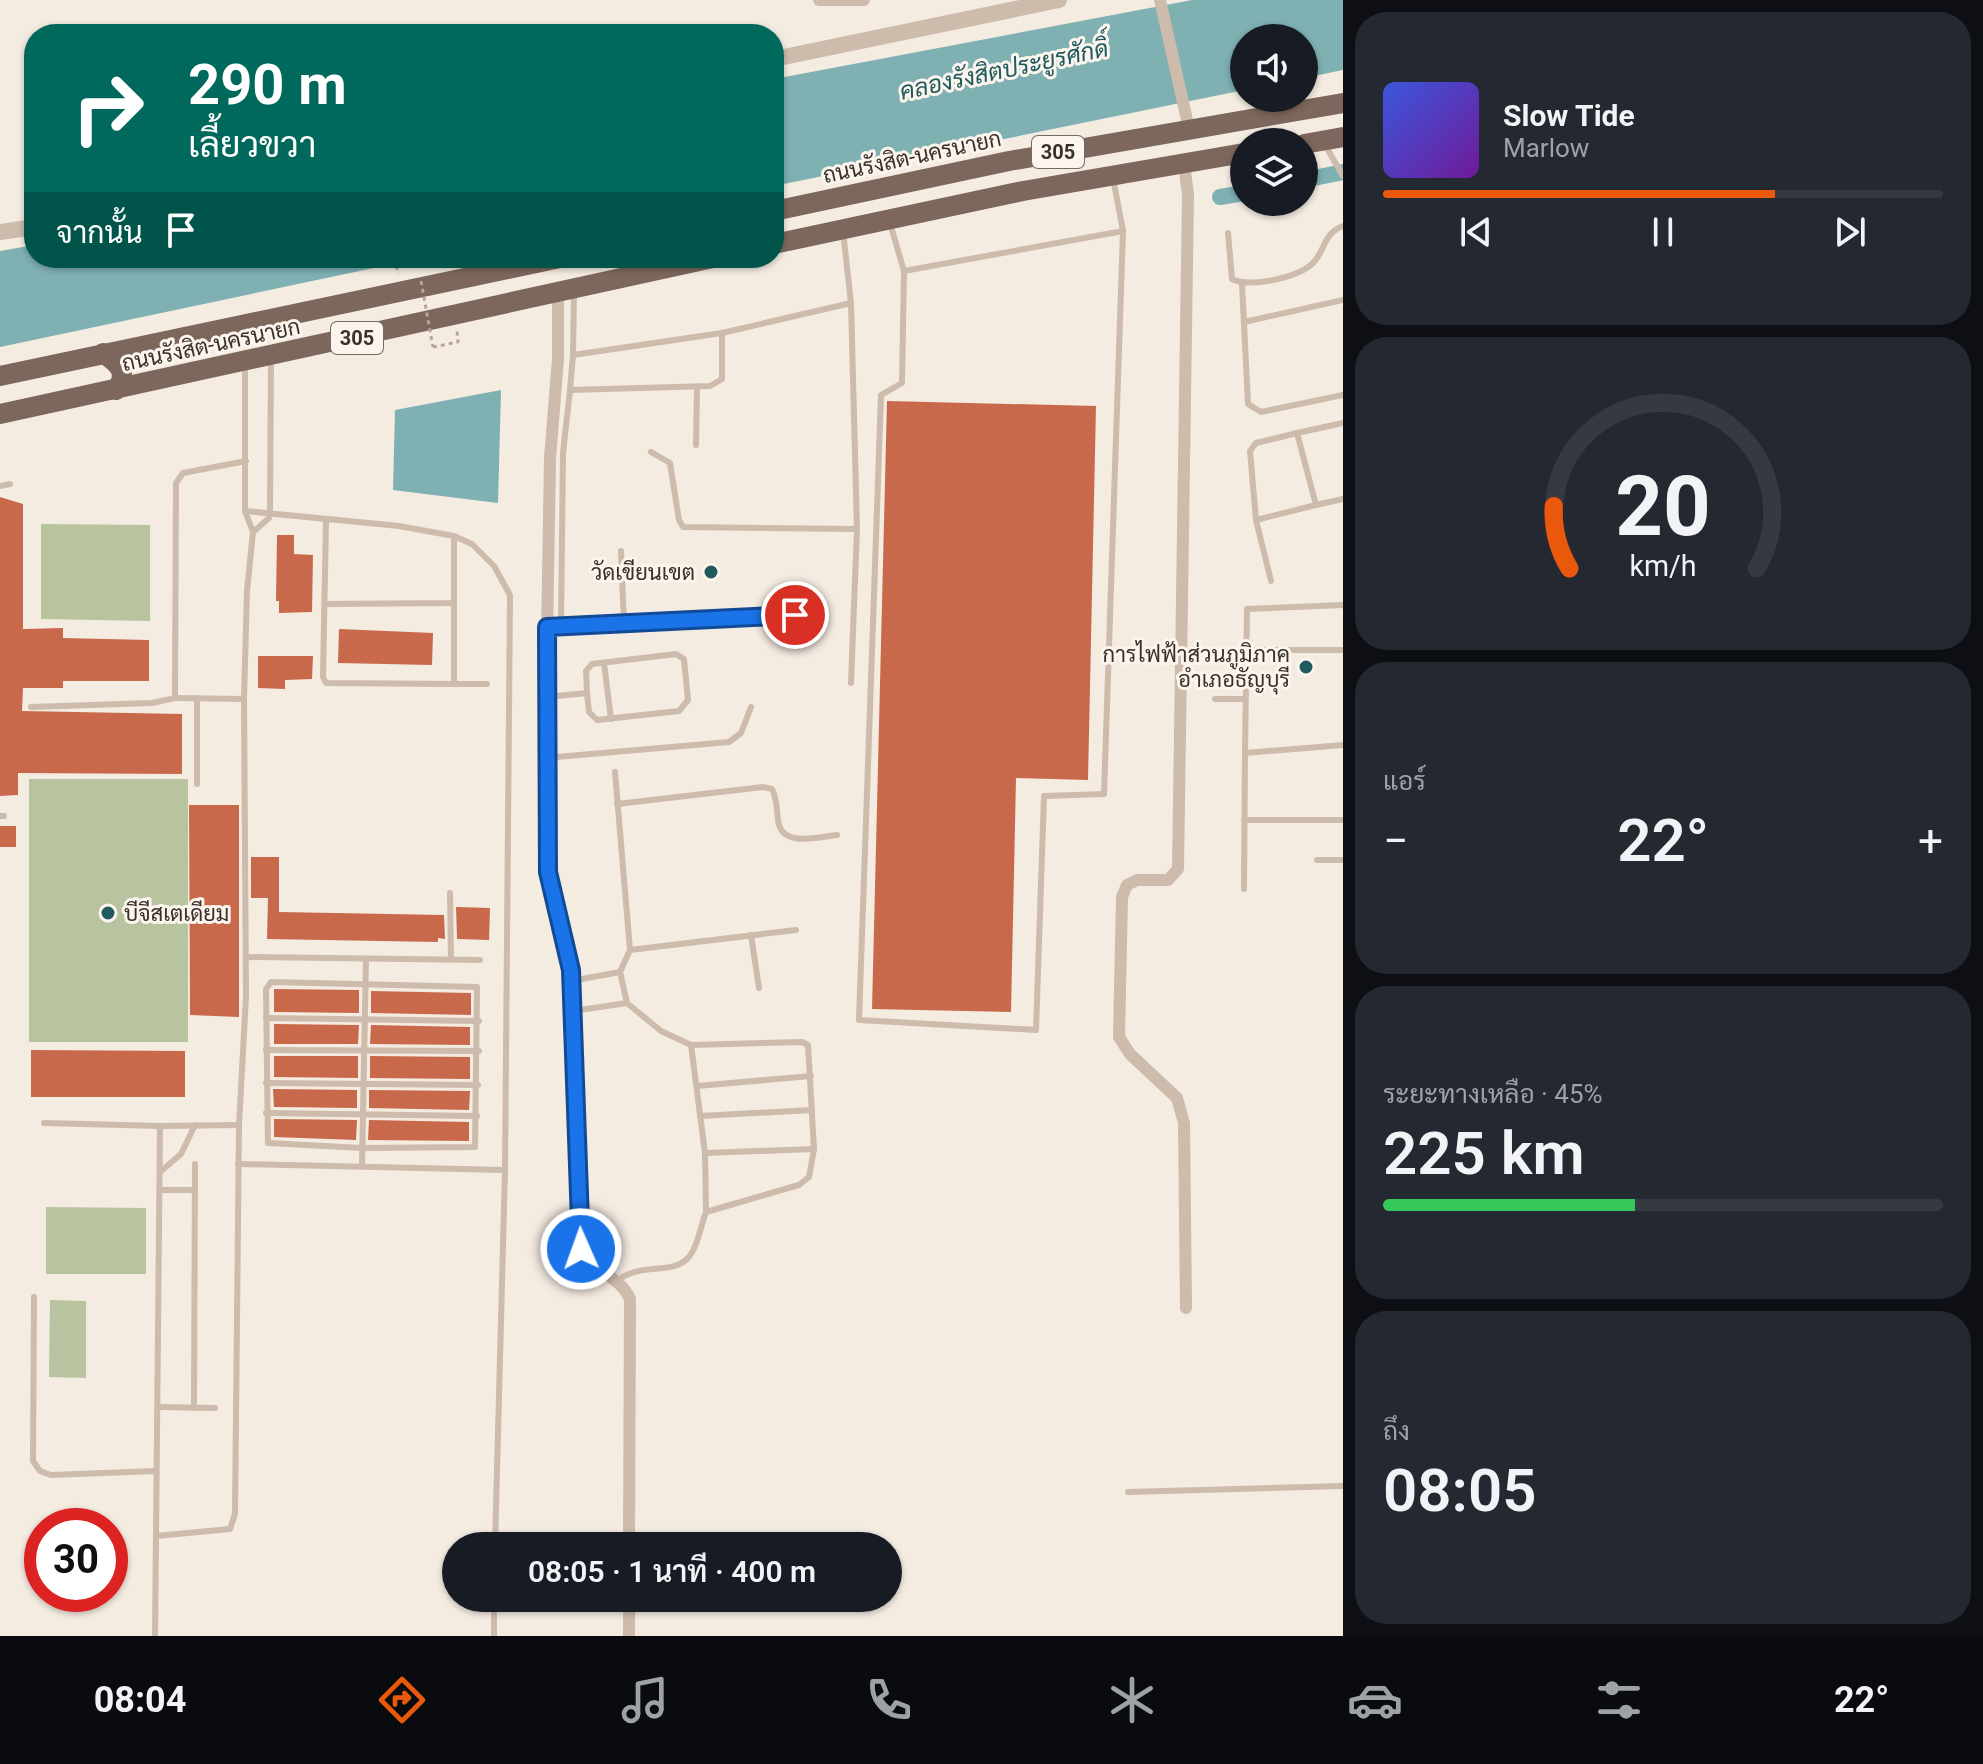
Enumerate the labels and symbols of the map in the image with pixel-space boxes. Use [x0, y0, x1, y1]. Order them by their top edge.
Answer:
water label: คลองรังสิตประยูรศักดิ์ [896, 26, 1116, 109]
street label: ถนนรังสิต-นครนายก [820, 125, 1003, 188]
road number: 305 [1032, 136, 1084, 168]
street label: ถนนรังสิต-นครนายก [119, 313, 302, 376]
road number: 305 [331, 322, 383, 354]
place label: วัดเขียนเขต [591, 559, 695, 585]
marker: วัดเขียนเขต [702, 563, 720, 581]
pin [761, 581, 829, 649]
place label: การไฟฟ้าส่วนภูมิภาค อำเภอธัญบุรี [1102, 640, 1290, 695]
marker: การไฟฟ้าส่วนภูมิภาค อำเภอธัญบุรี [1297, 658, 1315, 676]
place label: บีจีสเตเดียม [124, 900, 229, 926]
marker: บีจีสเตเดียม [99, 904, 117, 922]
position arrow [539, 1207, 623, 1291]
speed limit sign: 30 [24, 1508, 128, 1612]

